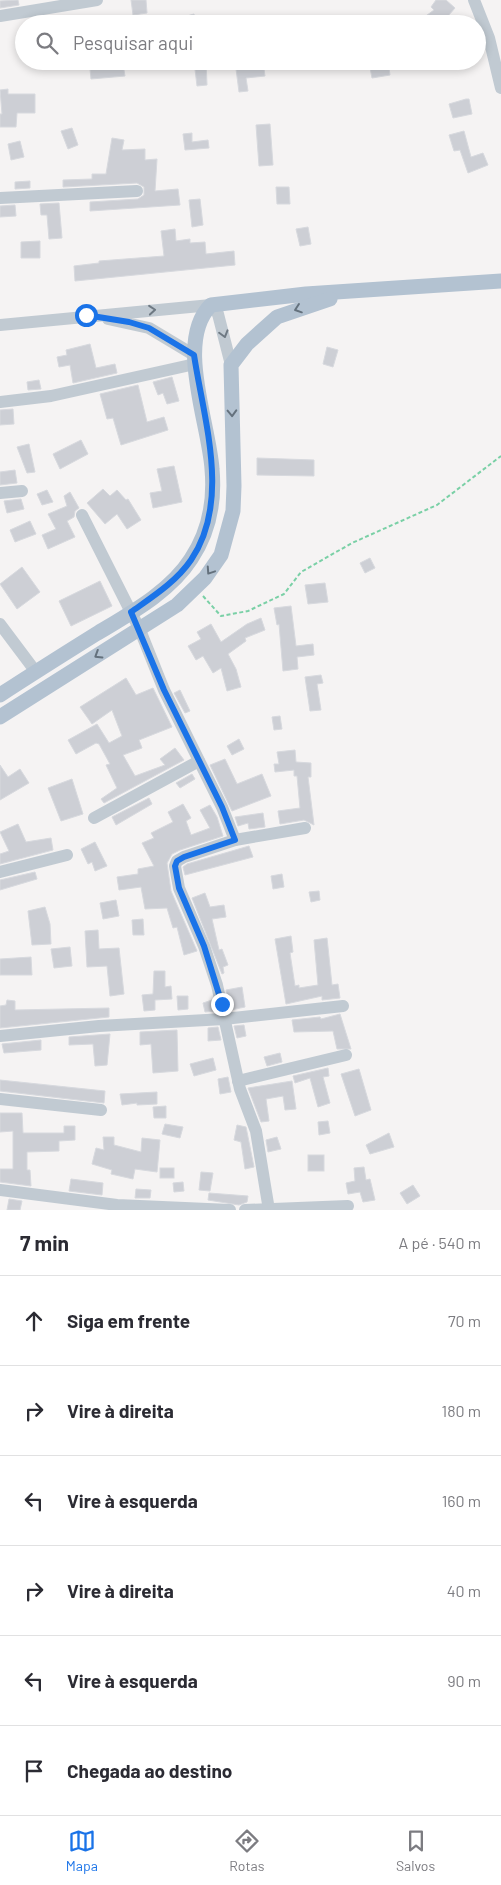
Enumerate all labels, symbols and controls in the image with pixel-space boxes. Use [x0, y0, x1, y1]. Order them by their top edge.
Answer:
search box [15, 15, 486, 70]
icon: search [33, 29, 61, 57]
text: Pesquisar aqui [73, 31, 193, 54]
one-way arrow [294, 303, 302, 313]
route start [75, 304, 98, 327]
one-way arrow [148, 304, 156, 315]
one-way arrow [218, 329, 229, 338]
one-way arrow [226, 410, 237, 418]
one-way arrow [207, 565, 216, 575]
one-way arrow [95, 649, 104, 659]
route end [211, 993, 234, 1016]
text: 7 min [20, 1230, 69, 1255]
text: A pé · 540 m [399, 1233, 481, 1252]
icon: ahead [20, 1307, 48, 1335]
text: Siga em frente [67, 1309, 190, 1332]
text: 70 m [448, 1311, 481, 1330]
icon: right [20, 1397, 48, 1425]
text: Vire à direita [67, 1399, 174, 1422]
text: 180 m [442, 1401, 481, 1420]
icon: left [20, 1487, 48, 1515]
text: Vire à esquerda [67, 1489, 198, 1512]
text: 160 m [442, 1491, 481, 1510]
icon: right [20, 1577, 48, 1605]
text: Vire à direita [67, 1579, 174, 1602]
text: 40 m [447, 1581, 481, 1600]
icon: left [20, 1667, 48, 1695]
text: Vire à esquerda [67, 1669, 198, 1692]
text: 90 m [447, 1671, 481, 1690]
icon: arrive [20, 1757, 48, 1785]
text: Chegada ao destino [67, 1759, 232, 1782]
tab: Mapa [66, 1827, 98, 1874]
tab: Rotas [229, 1827, 264, 1874]
tab: Salvos [396, 1827, 435, 1874]

